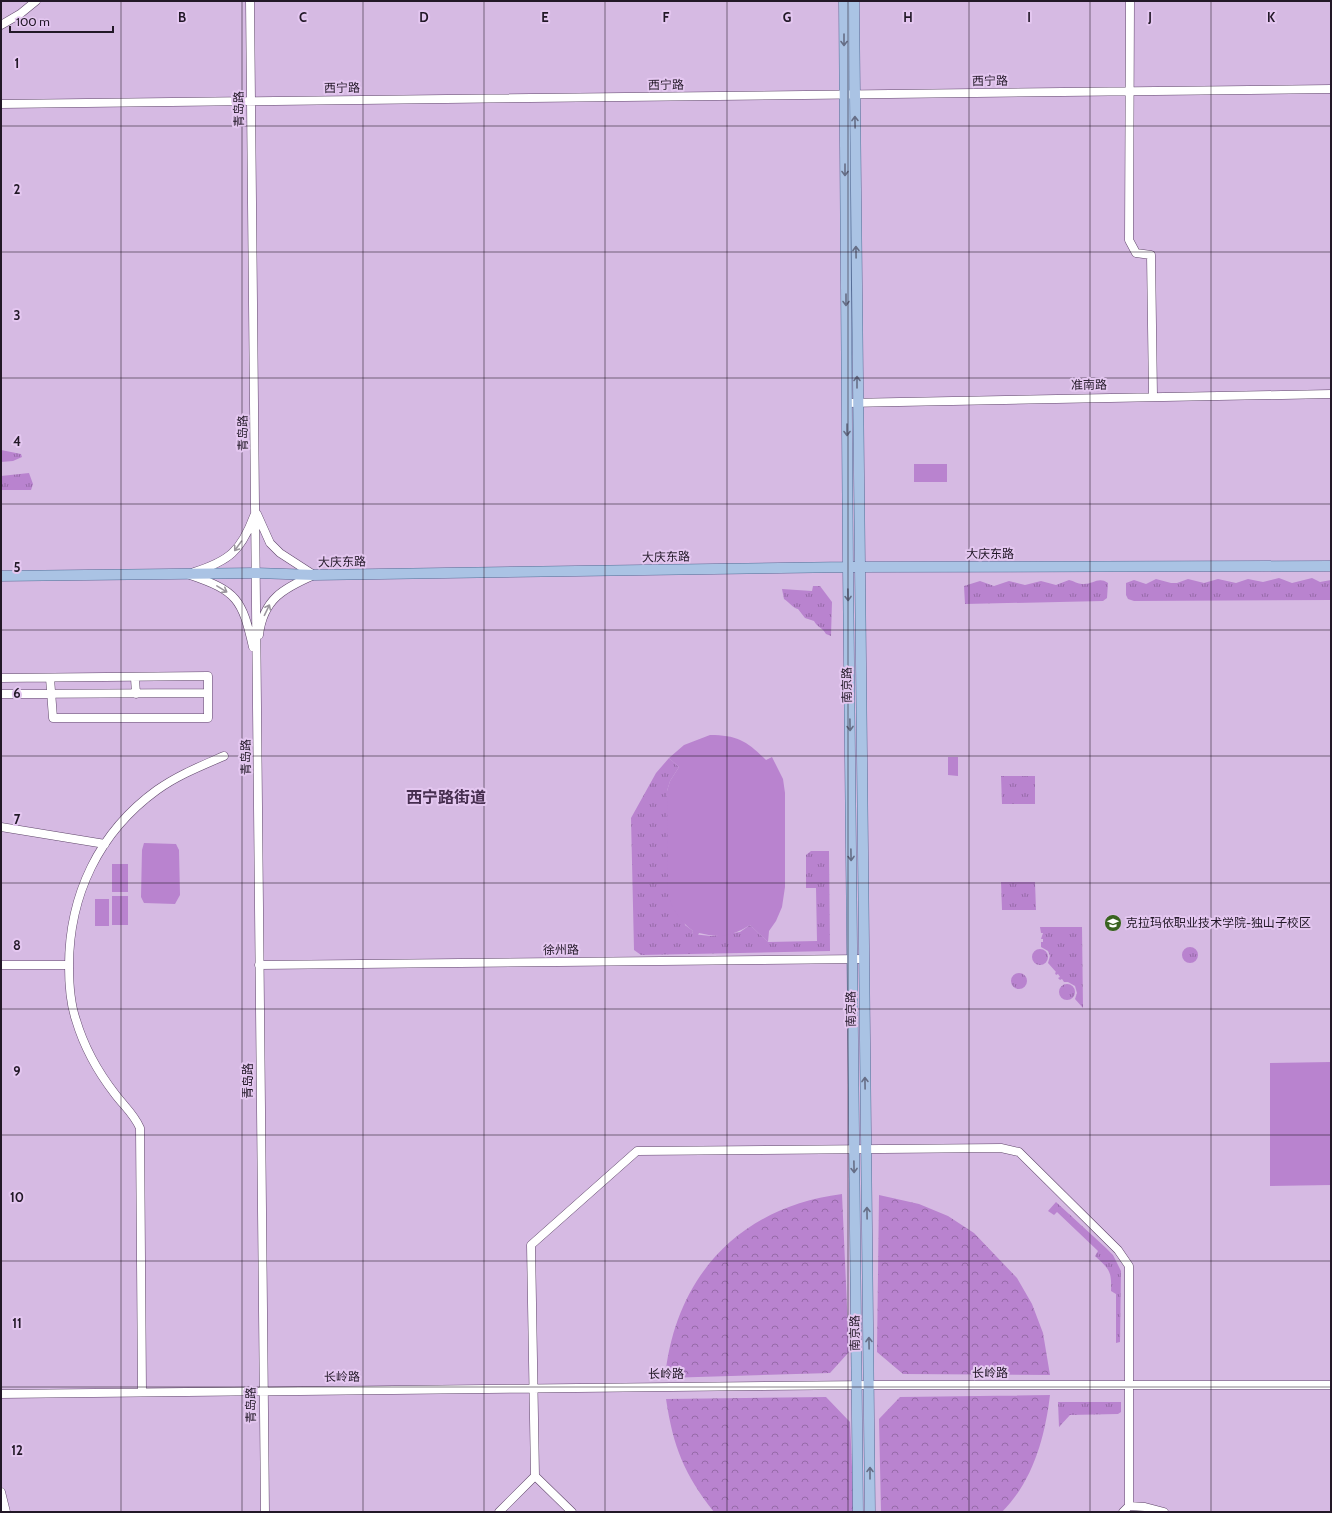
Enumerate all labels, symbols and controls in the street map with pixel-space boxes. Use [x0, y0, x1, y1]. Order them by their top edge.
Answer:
scale bar [10, 8, 113, 34]
text: B [178, 9, 186, 25]
text: C [299, 9, 307, 25]
text: D [419, 9, 429, 25]
text: E [541, 9, 549, 25]
text: F [663, 9, 670, 25]
text: G [783, 9, 792, 25]
text: H [903, 9, 913, 25]
text: I [1027, 9, 1031, 25]
text: J [1147, 9, 1152, 25]
text: K [1267, 9, 1276, 25]
text: 100 m [16, 14, 50, 29]
one-way arrow [840, 33, 848, 46]
text: 1 [15, 55, 19, 71]
street label: 西宁路 [972, 73, 1008, 88]
street label: 西宁路 [648, 77, 684, 92]
street label: 西宁路 [324, 80, 360, 95]
street label: 青岛路 [231, 91, 246, 127]
one-way arrow [851, 116, 859, 129]
one-way arrow [841, 163, 849, 176]
text: 2 [14, 181, 21, 197]
one-way arrow [852, 246, 860, 259]
one-way arrow [842, 293, 850, 306]
text: 3 [13, 307, 21, 323]
one-way arrow [853, 376, 861, 389]
street label: 准南路 [1071, 377, 1107, 392]
street label: 青岛路 [235, 415, 250, 451]
one-way arrow [843, 423, 851, 436]
text: 4 [13, 433, 21, 449]
one-way arrow [234, 541, 242, 552]
street label: 大庆东路 [966, 546, 1014, 561]
street label: 大庆东路 [642, 549, 690, 564]
street label: 大庆东路 [318, 554, 366, 569]
text: 5 [14, 559, 21, 575]
one-way arrow [216, 585, 228, 593]
one-way arrow [844, 588, 852, 601]
one-way arrow [264, 605, 271, 617]
street label: 南京路 [839, 667, 854, 703]
text: 6 [13, 685, 21, 701]
one-way arrow [846, 718, 854, 731]
street label: 青岛路 [238, 739, 253, 775]
district label: 西宁路街道 [406, 788, 486, 807]
text: 7 [14, 811, 21, 827]
one-way arrow [847, 848, 855, 861]
school or university icon: 克拉玛依职业技术学院-独山子校区 [1103, 913, 1123, 933]
place label: 克拉玛依职业技术学院-独山子校区 [1126, 915, 1311, 930]
text: 8 [13, 937, 21, 953]
street label: 徐州路 [543, 942, 579, 957]
street label: 南京路 [843, 991, 858, 1027]
text: 9 [13, 1063, 21, 1079]
street label: 青岛路 [240, 1063, 255, 1099]
one-way arrow [861, 1077, 869, 1090]
one-way arrow [850, 1160, 858, 1173]
text: 10 [10, 1189, 24, 1205]
one-way arrow [863, 1207, 871, 1220]
text: 11 [12, 1315, 22, 1331]
street label: 南京路 [847, 1315, 862, 1351]
one-way arrow [865, 1337, 872, 1350]
street label: 长岭路 [972, 1365, 1008, 1380]
street label: 长岭路 [648, 1366, 684, 1381]
street label: 长岭路 [324, 1369, 360, 1384]
street label: 青岛路 [243, 1387, 258, 1423]
text: 12 [11, 1442, 23, 1458]
one-way arrow [866, 1467, 874, 1480]

